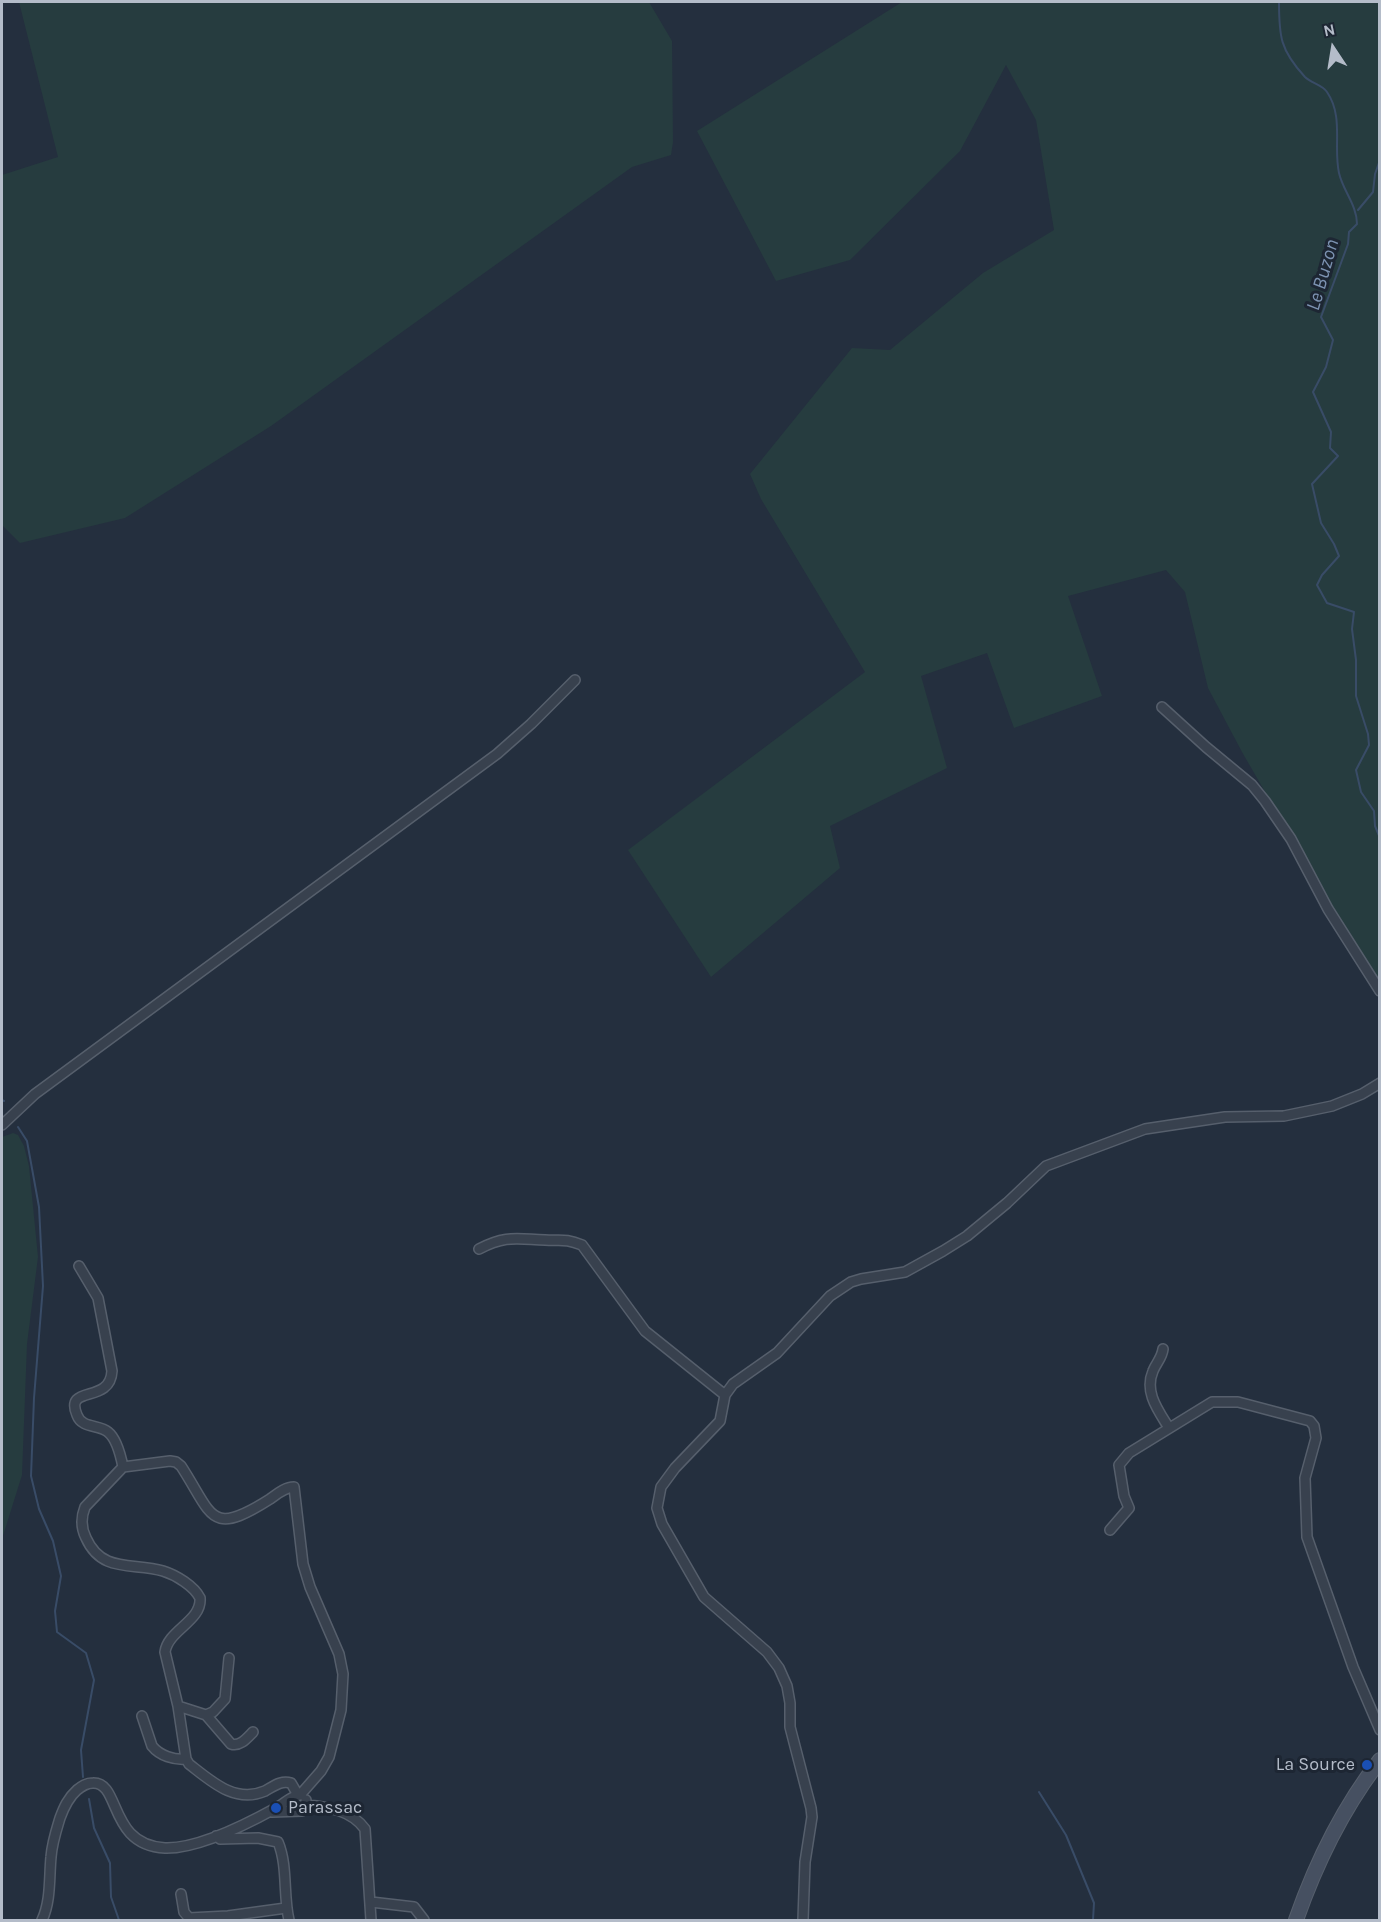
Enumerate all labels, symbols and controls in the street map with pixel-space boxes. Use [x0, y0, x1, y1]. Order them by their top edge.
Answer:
north arrow [1303, 18, 1363, 78]
text: N [1322, 19, 1337, 40]
water label: Le Buzon [1301, 236, 1345, 314]
place label: La Source [1276, 1754, 1355, 1776]
marker: La Source [1360, 1758, 1374, 1772]
place label: Parassac [288, 1797, 362, 1819]
marker: Parassac [269, 1801, 283, 1815]

